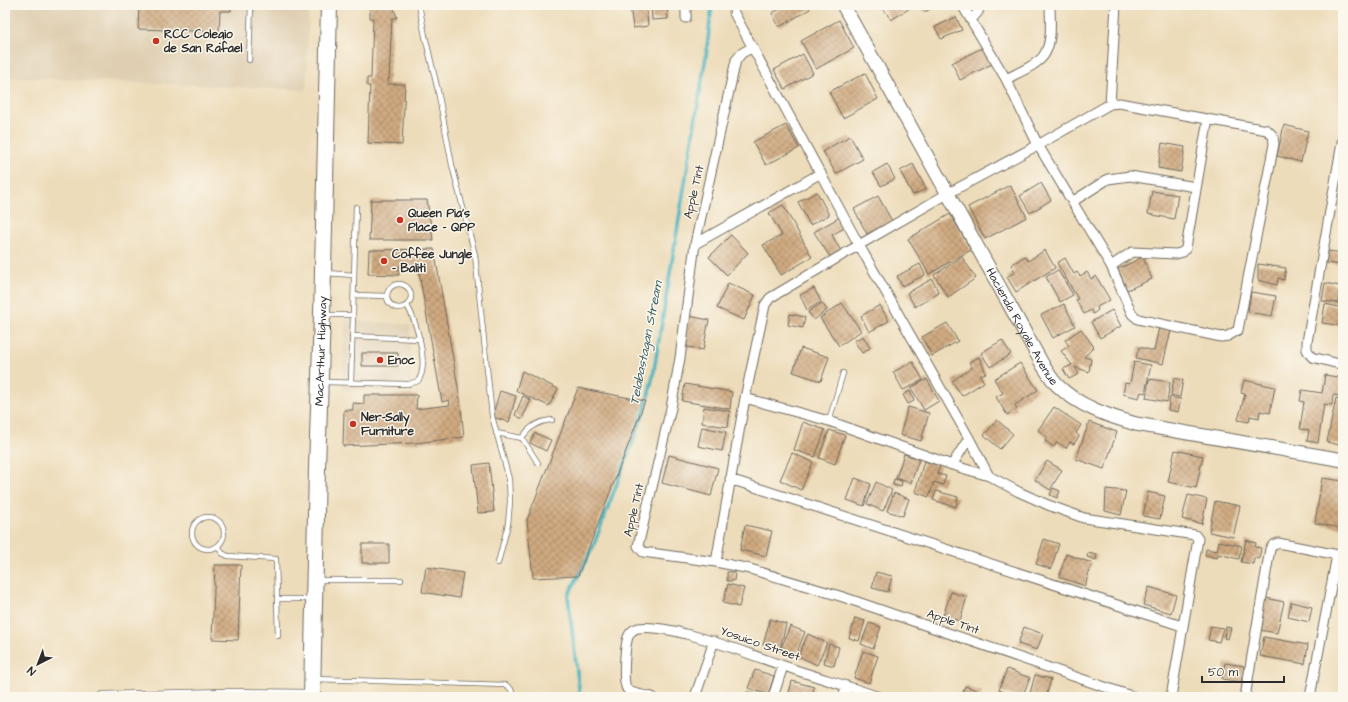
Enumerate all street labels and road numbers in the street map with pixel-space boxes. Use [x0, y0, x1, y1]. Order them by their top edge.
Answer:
street label: Apple Tint [680, 163, 708, 220]
street label: Hacienda Royale Avenue [982, 265, 1063, 389]
street label: MacArthur Highway [311, 296, 332, 406]
street label: Apple Tint [620, 481, 648, 538]
street label: Apple Tint [925, 605, 982, 639]
street label: Yosuico Street [718, 622, 802, 666]

